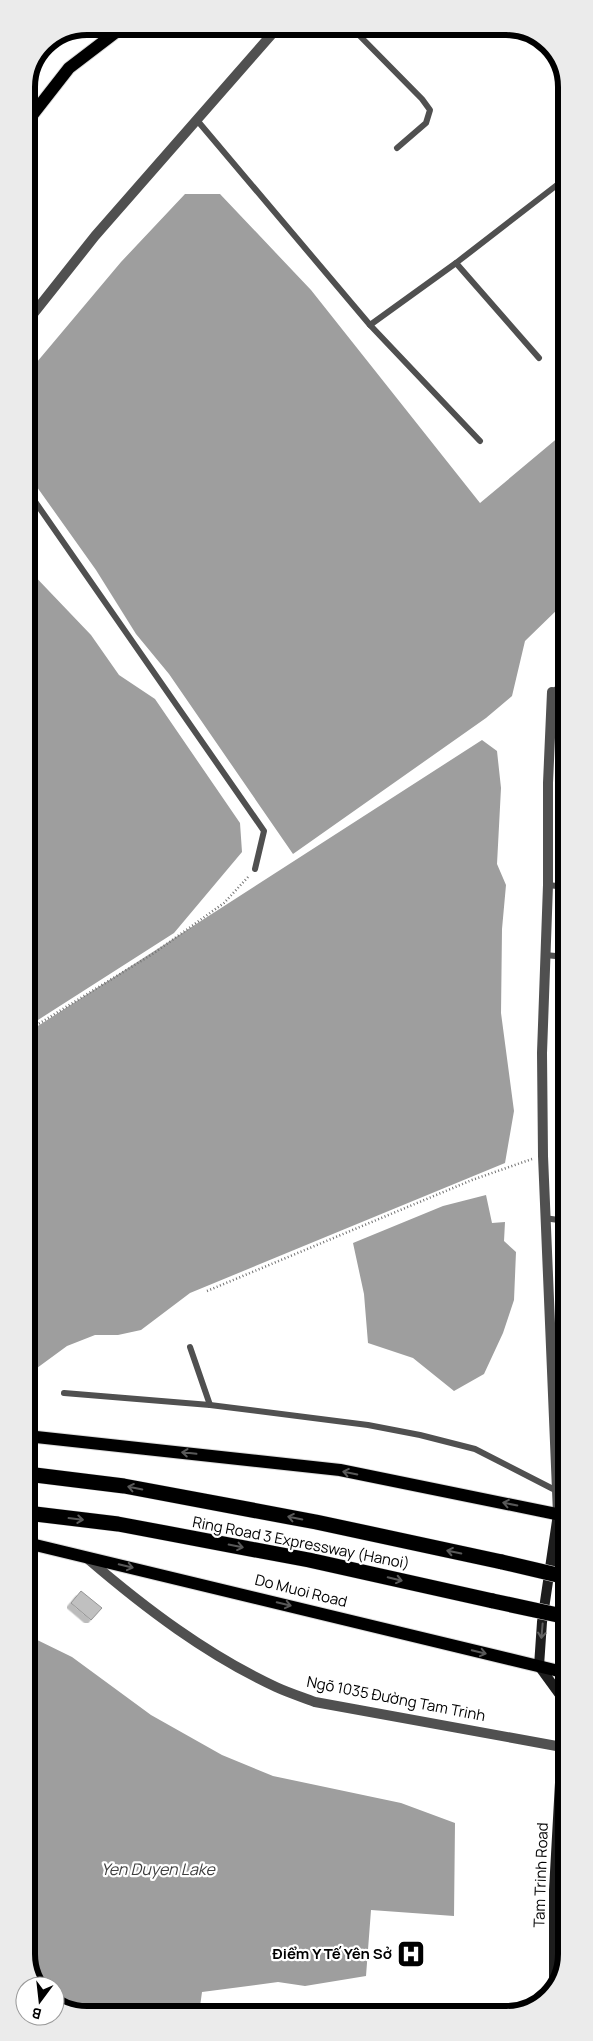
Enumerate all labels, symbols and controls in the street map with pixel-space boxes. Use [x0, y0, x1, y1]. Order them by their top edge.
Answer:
one-way arrow [181, 1448, 197, 1458]
one-way arrow [343, 1467, 359, 1477]
one-way arrow [128, 1483, 144, 1493]
one-way arrow [502, 1499, 518, 1509]
street label: Ring Road 3 Expressway (Hanoi) [191, 1511, 412, 1574]
one-way arrow [288, 1512, 304, 1522]
one-way arrow [67, 1514, 83, 1524]
one-way arrow [227, 1542, 243, 1552]
one-way arrow [447, 1547, 463, 1556]
one-way arrow [117, 1562, 133, 1571]
street label: Do Muoi Road [253, 1569, 349, 1612]
one-way arrow [386, 1575, 402, 1584]
one-way arrow [275, 1600, 291, 1609]
one-way arrow [537, 1623, 546, 1639]
one-way arrow [471, 1648, 487, 1657]
street label: Ngõ 1035 Đường Tam Trinh [305, 1671, 487, 1726]
street label: Tam Trinh Road [528, 1822, 553, 1928]
water label: Yen Duyen Lake [101, 1858, 217, 1880]
hospital icon: Điểm Y Tế Yên Sở [396, 1939, 426, 1969]
place label: Điểm Y Tế Yên Sở [272, 1943, 392, 1964]
north arrow [15, 1976, 65, 2026]
text: B [30, 2004, 43, 2024]

